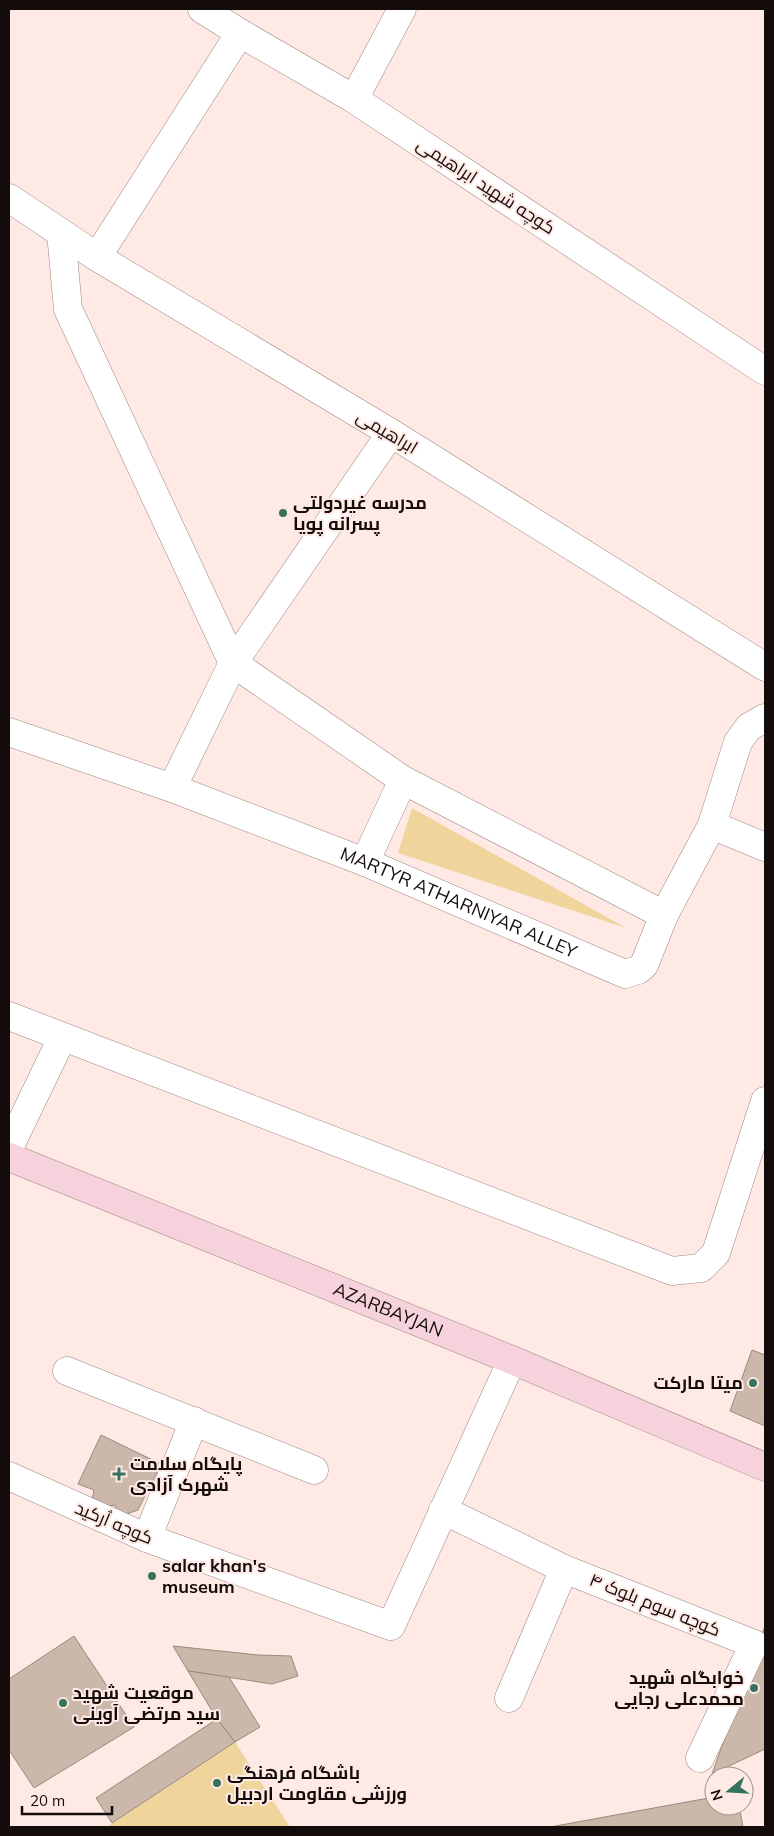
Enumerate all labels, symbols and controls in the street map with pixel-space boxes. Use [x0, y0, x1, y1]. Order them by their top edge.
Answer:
street label: کوچه شهید ابراهیمی [412, 132, 560, 240]
street label: ابراهیمی [352, 404, 422, 459]
place label: مدرسه غیردولتی پسرانه پویا [293, 491, 427, 536]
marker: مدرسه غیردولتی پسرانه پویا [277, 507, 289, 519]
street label: MARTYR ATHARNIYAR ALLEY [337, 842, 581, 963]
street label: AZARBAYJAN [330, 1277, 447, 1342]
place label: میتا مارکت [654, 1371, 743, 1394]
marker: میتا مارکت [747, 1377, 759, 1389]
place label: پایگاه سلامت شهرک آزادی [130, 1452, 243, 1496]
marker: پایگاه سلامت شهرک آزادی [112, 1467, 126, 1481]
street label: کوچه اُرکید [71, 1496, 157, 1550]
place label: salar khan's museum [162, 1554, 266, 1598]
street label: کوچه سوم بلوک ۴ [586, 1568, 724, 1642]
marker: salar khan's museum [146, 1570, 158, 1582]
place label: خوابگاه شهید محمدعلی رجایی [614, 1666, 744, 1710]
place label: موقعیت شهید سید مرتضی آوینی [73, 1681, 220, 1725]
marker: خوابگاه شهید محمدعلی رجایی [748, 1682, 760, 1694]
marker: موقعیت شهید سید مرتضی آوینی [57, 1697, 69, 1709]
place label: باشگاه فرهنگی ورزشی مقاومت اردبیل [227, 1761, 407, 1805]
north arrow [704, 1766, 754, 1816]
marker: باشگاه فرهنگی ورزشی مقاومت اردبیل [211, 1777, 223, 1789]
scale bar [22, 1784, 112, 1816]
text: N [706, 1787, 727, 1803]
text: 20 m [30, 1791, 65, 1810]

